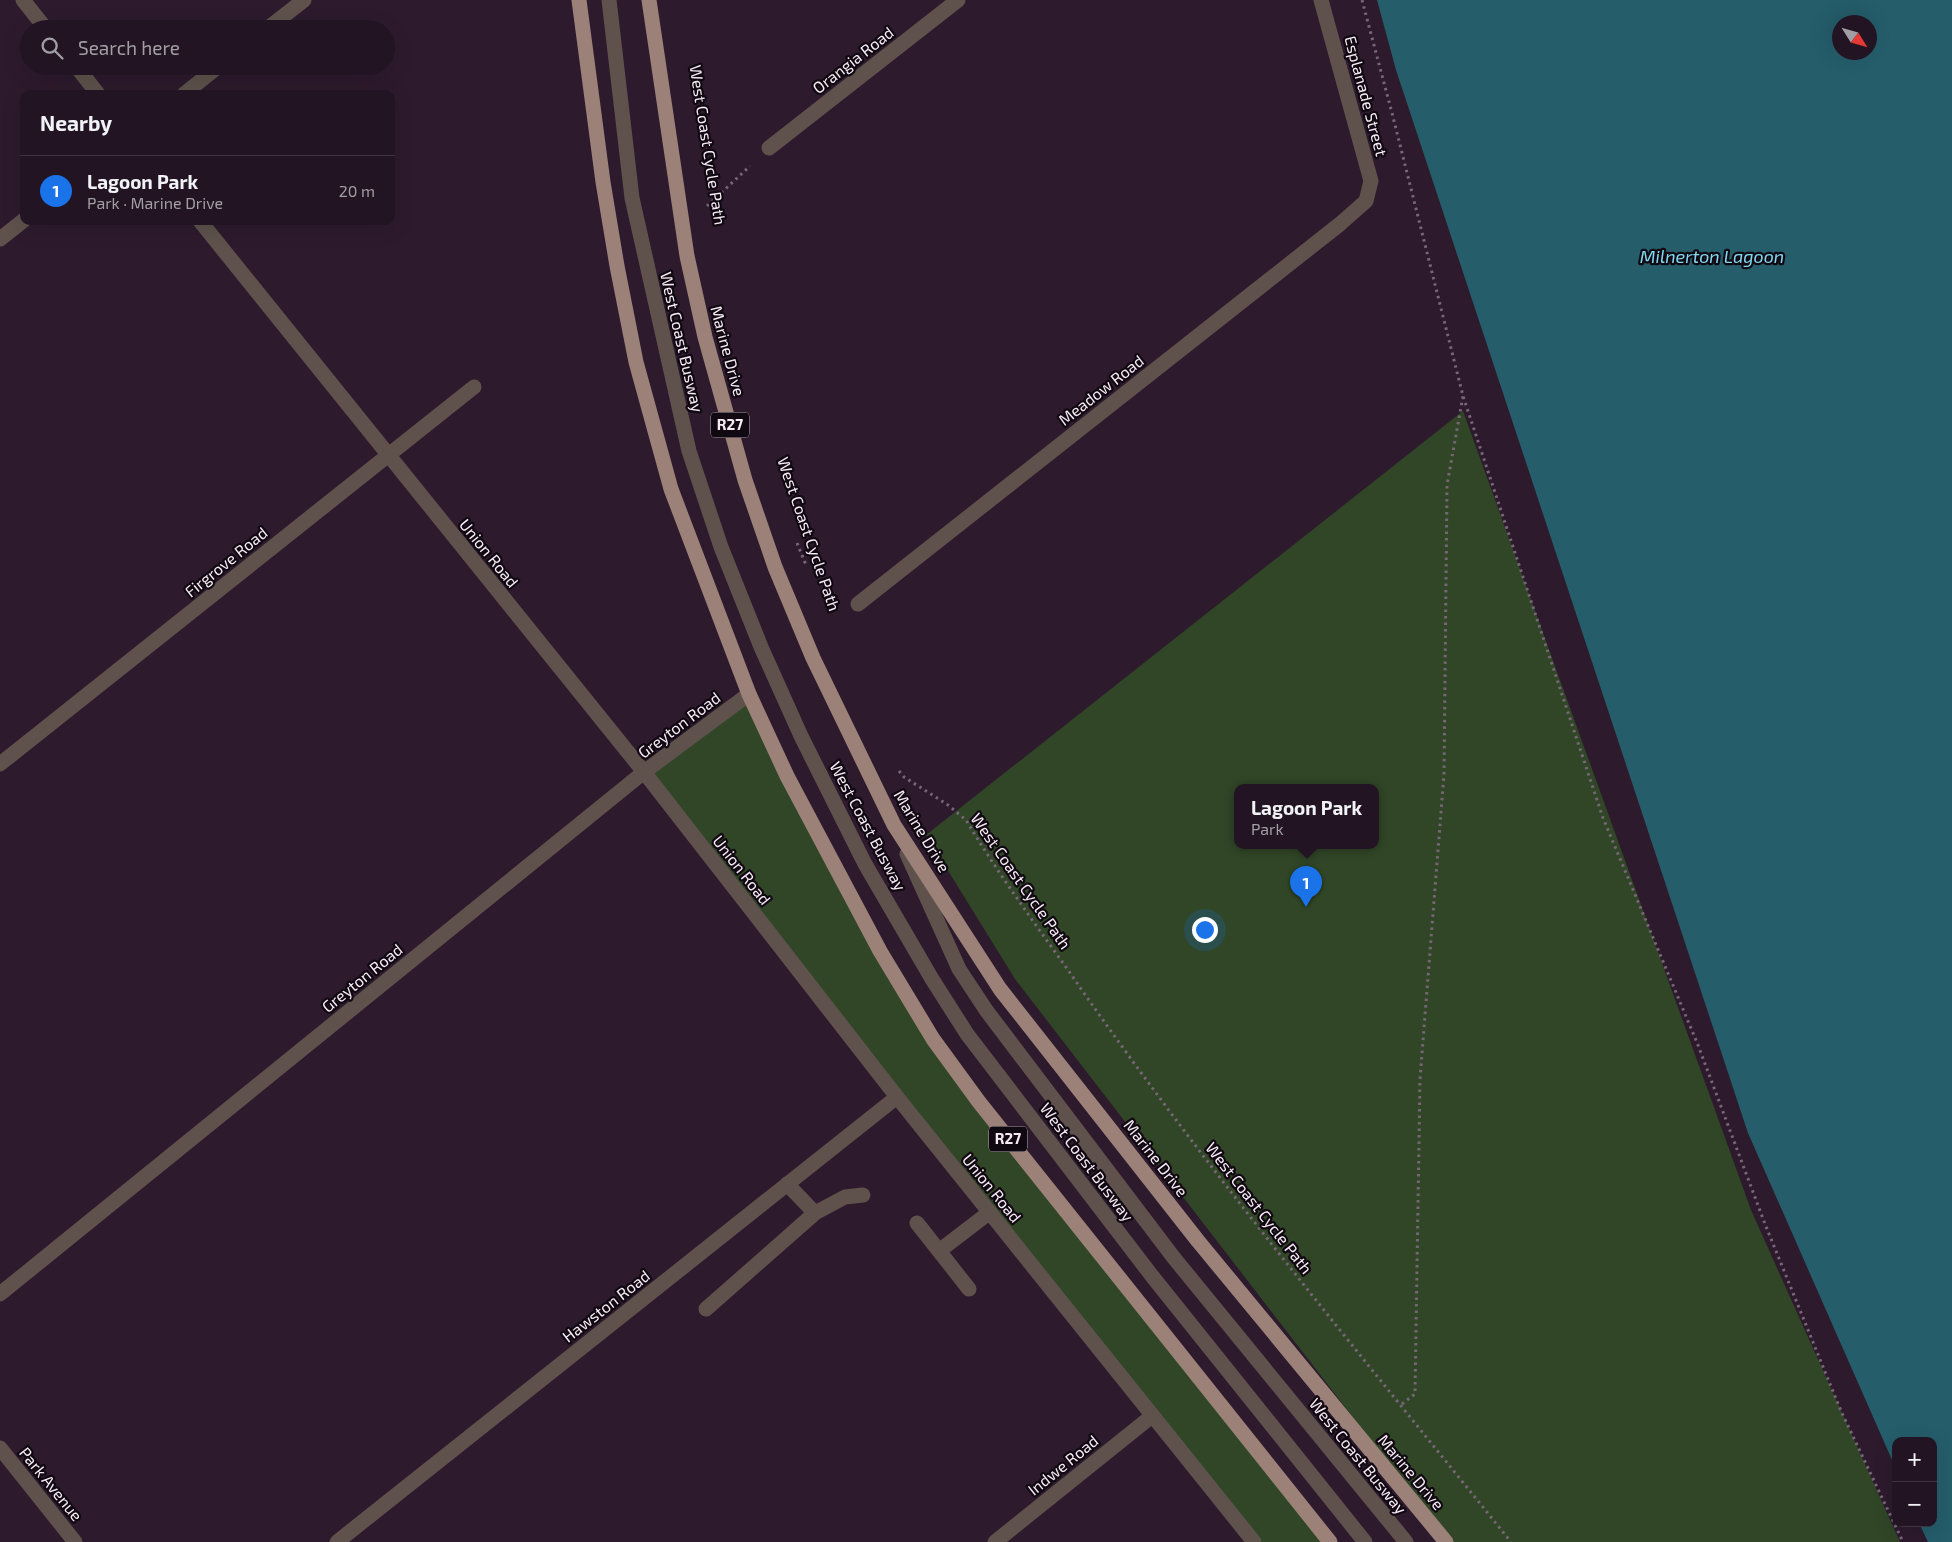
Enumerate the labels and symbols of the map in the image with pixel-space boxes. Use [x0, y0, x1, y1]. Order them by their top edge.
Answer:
north arrow [1832, 15, 1877, 60]
street label: Orangia Road [809, 22, 897, 97]
street label: Esplanade Street [1341, 34, 1392, 158]
street label: West Coast Cycle Path [686, 64, 731, 226]
water label: Milnerton Lagoon [1640, 245, 1784, 267]
street label: West Coast Busway [657, 270, 708, 415]
street label: Marine Drive [707, 304, 750, 398]
street label: Meadow Road [1054, 350, 1147, 429]
road number: R27 [711, 412, 749, 438]
street label: West Coast Cycle Path [774, 454, 845, 613]
street label: Union Road [456, 515, 523, 591]
street label: Firgrove Road [181, 523, 271, 601]
street label: Greyton Road [634, 687, 724, 762]
street label: West Coast Busway [826, 758, 911, 894]
street label: Marine Drive [890, 786, 954, 875]
street label: West Coast Cycle Path [967, 809, 1076, 952]
street label: Union Road [709, 831, 775, 908]
pin: 1 [1290, 866, 1322, 907]
your location [1192, 917, 1218, 943]
street label: Greyton Road [318, 939, 406, 1016]
street label: West Coast Busway [1037, 1099, 1139, 1225]
street label: Marine Drive [1120, 1115, 1192, 1200]
road number: R27 [989, 1126, 1027, 1152]
street label: West Coast Cycle Path [1202, 1138, 1317, 1277]
street label: Union Road [959, 1150, 1026, 1226]
street label: Hawston Road [558, 1266, 653, 1346]
street label: West Coast Busway [1306, 1394, 1411, 1518]
street label: Marine Drive [1374, 1430, 1448, 1513]
street label: Indwe Road [1024, 1431, 1102, 1499]
street label: Park Avenue [16, 1443, 87, 1524]

